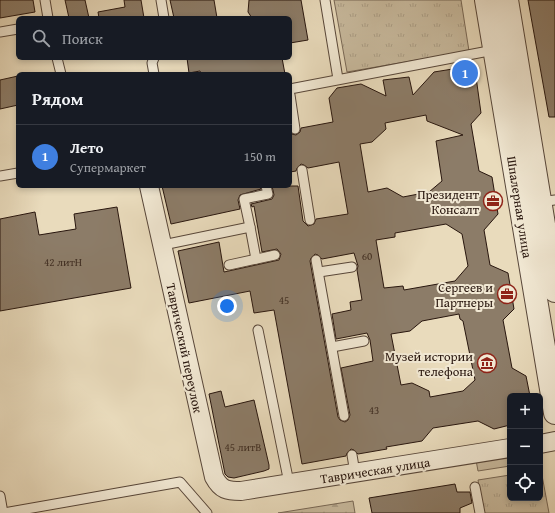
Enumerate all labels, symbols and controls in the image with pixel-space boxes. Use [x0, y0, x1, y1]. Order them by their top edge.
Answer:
search box [16, 16, 292, 60]
icon: search [30, 27, 52, 49]
text: Поиск [62, 28, 103, 49]
pin: 1 [452, 58, 478, 88]
text: Рядом [32, 86, 83, 111]
text: Лето [70, 137, 103, 158]
text: 1 [42, 147, 48, 166]
text: 150 m [244, 147, 276, 166]
street label: Шпалерная улица [502, 155, 537, 260]
text: Супермаркет [70, 158, 146, 177]
place label: Президент Консалт [417, 185, 480, 219]
office icon: Президент Консалт [482, 190, 504, 212]
house number: 60 [362, 248, 372, 264]
house number: 42 литН [44, 254, 82, 270]
place label: Сергеев и Партнеры [435, 278, 493, 312]
street label: Таврический переулок [161, 281, 208, 415]
office icon: Сергеев и Партнеры [496, 283, 518, 305]
house number: 45 [279, 292, 289, 308]
your location [217, 296, 237, 316]
place label: Музей истории телефона [385, 347, 474, 381]
museum icon: Музей истории телефона [476, 352, 498, 374]
map controls [507, 393, 543, 501]
button: + [507, 393, 543, 429]
house number: 43 [369, 402, 379, 418]
button: − [507, 429, 543, 465]
house number: 45 литВ [224, 439, 262, 455]
street label: Таврическая улица [319, 452, 432, 489]
button: locate [507, 465, 543, 501]

